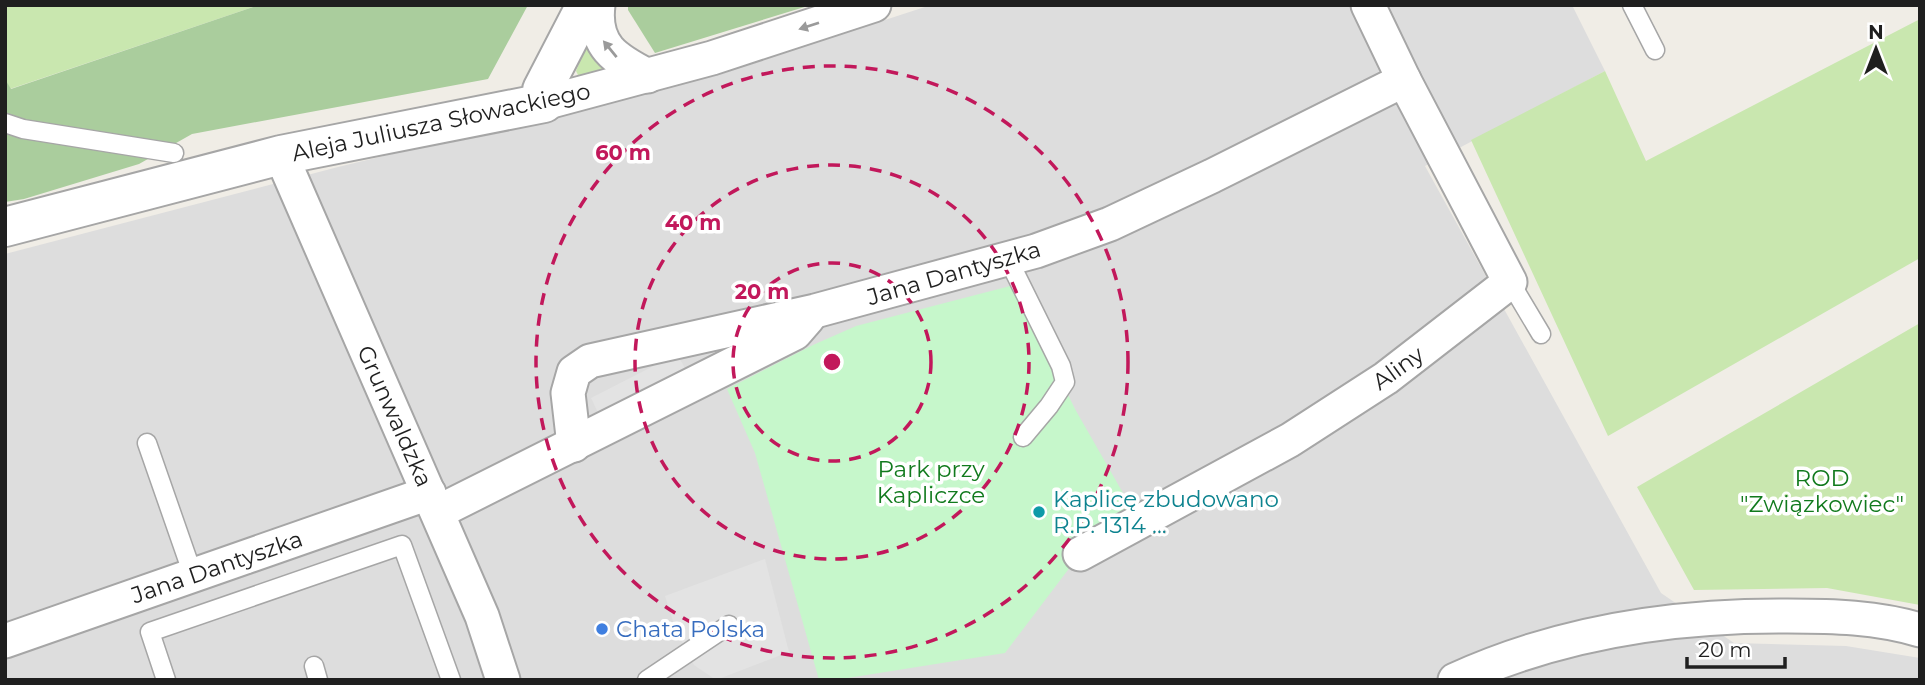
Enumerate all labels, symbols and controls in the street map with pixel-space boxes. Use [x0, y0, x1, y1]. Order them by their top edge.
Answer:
north arrow [1841, 14, 1911, 84]
text: N [1868, 21, 1884, 44]
one-way arrow [798, 22, 819, 32]
one-way arrow [602, 40, 617, 58]
street label: Aleja Juliusza Słowackiego [289, 77, 593, 167]
text: 60 m [595, 140, 651, 165]
text: 40 m [665, 210, 721, 235]
street label: Jana Dantyszka [863, 235, 1044, 311]
text: 20 m [735, 279, 789, 304]
street label: Aliny [1367, 340, 1429, 396]
street label: Grunwaldzka [351, 341, 439, 491]
centre of rings [820, 350, 844, 374]
park label: Park przy Kapliczce [877, 455, 985, 509]
park label: ROD "Związkowiec" [1740, 464, 1904, 518]
place label: Kaplicę zbudowano R.P. 1314 ... [1053, 485, 1279, 539]
marker: Kaplicę zbudowano R.P. 1314 ... [1031, 504, 1047, 520]
street label: Jana Dantyszka [127, 525, 306, 610]
place label: Chata Polska [616, 615, 765, 643]
marker: Chata Polska [594, 621, 610, 637]
scale bar [1687, 626, 1785, 670]
text: 20 m [1698, 637, 1752, 662]

